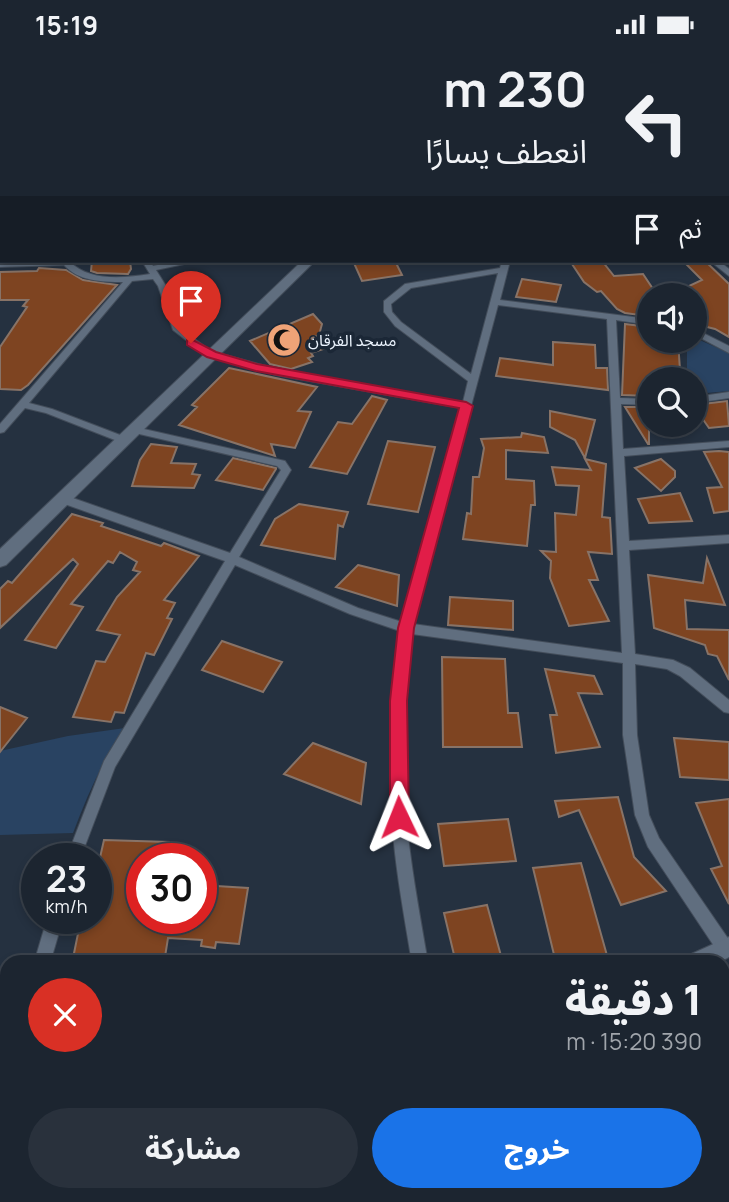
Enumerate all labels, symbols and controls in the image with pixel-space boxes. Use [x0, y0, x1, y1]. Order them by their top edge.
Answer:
text: 15:19 [35, 7, 98, 43]
text: 230 m [443, 55, 587, 122]
icon: left [611, 77, 702, 168]
text: انعطف يسارًا [425, 129, 587, 173]
icon: arrive [628, 210, 666, 248]
text: ثم [680, 210, 702, 246]
pin [161, 271, 221, 343]
icon: arrive [172, 282, 210, 320]
map controls [637, 283, 707, 437]
button: sound [637, 283, 707, 353]
mosque icon: مسجد الفرقان [265, 321, 303, 359]
place label: مسجد الفرقان [308, 329, 396, 351]
button: search [637, 367, 707, 437]
position arrow [362, 780, 436, 854]
speed limit sign: 30 [126, 843, 217, 934]
text: 23 [46, 855, 87, 903]
text: km/h [46, 894, 87, 918]
text: 1 دقيقة [565, 970, 702, 1028]
button: close [28, 978, 102, 1052]
text: 390 m · 15:20 [566, 1025, 702, 1057]
button: مشاركة [28, 1108, 358, 1188]
button: خروج [372, 1108, 702, 1188]

